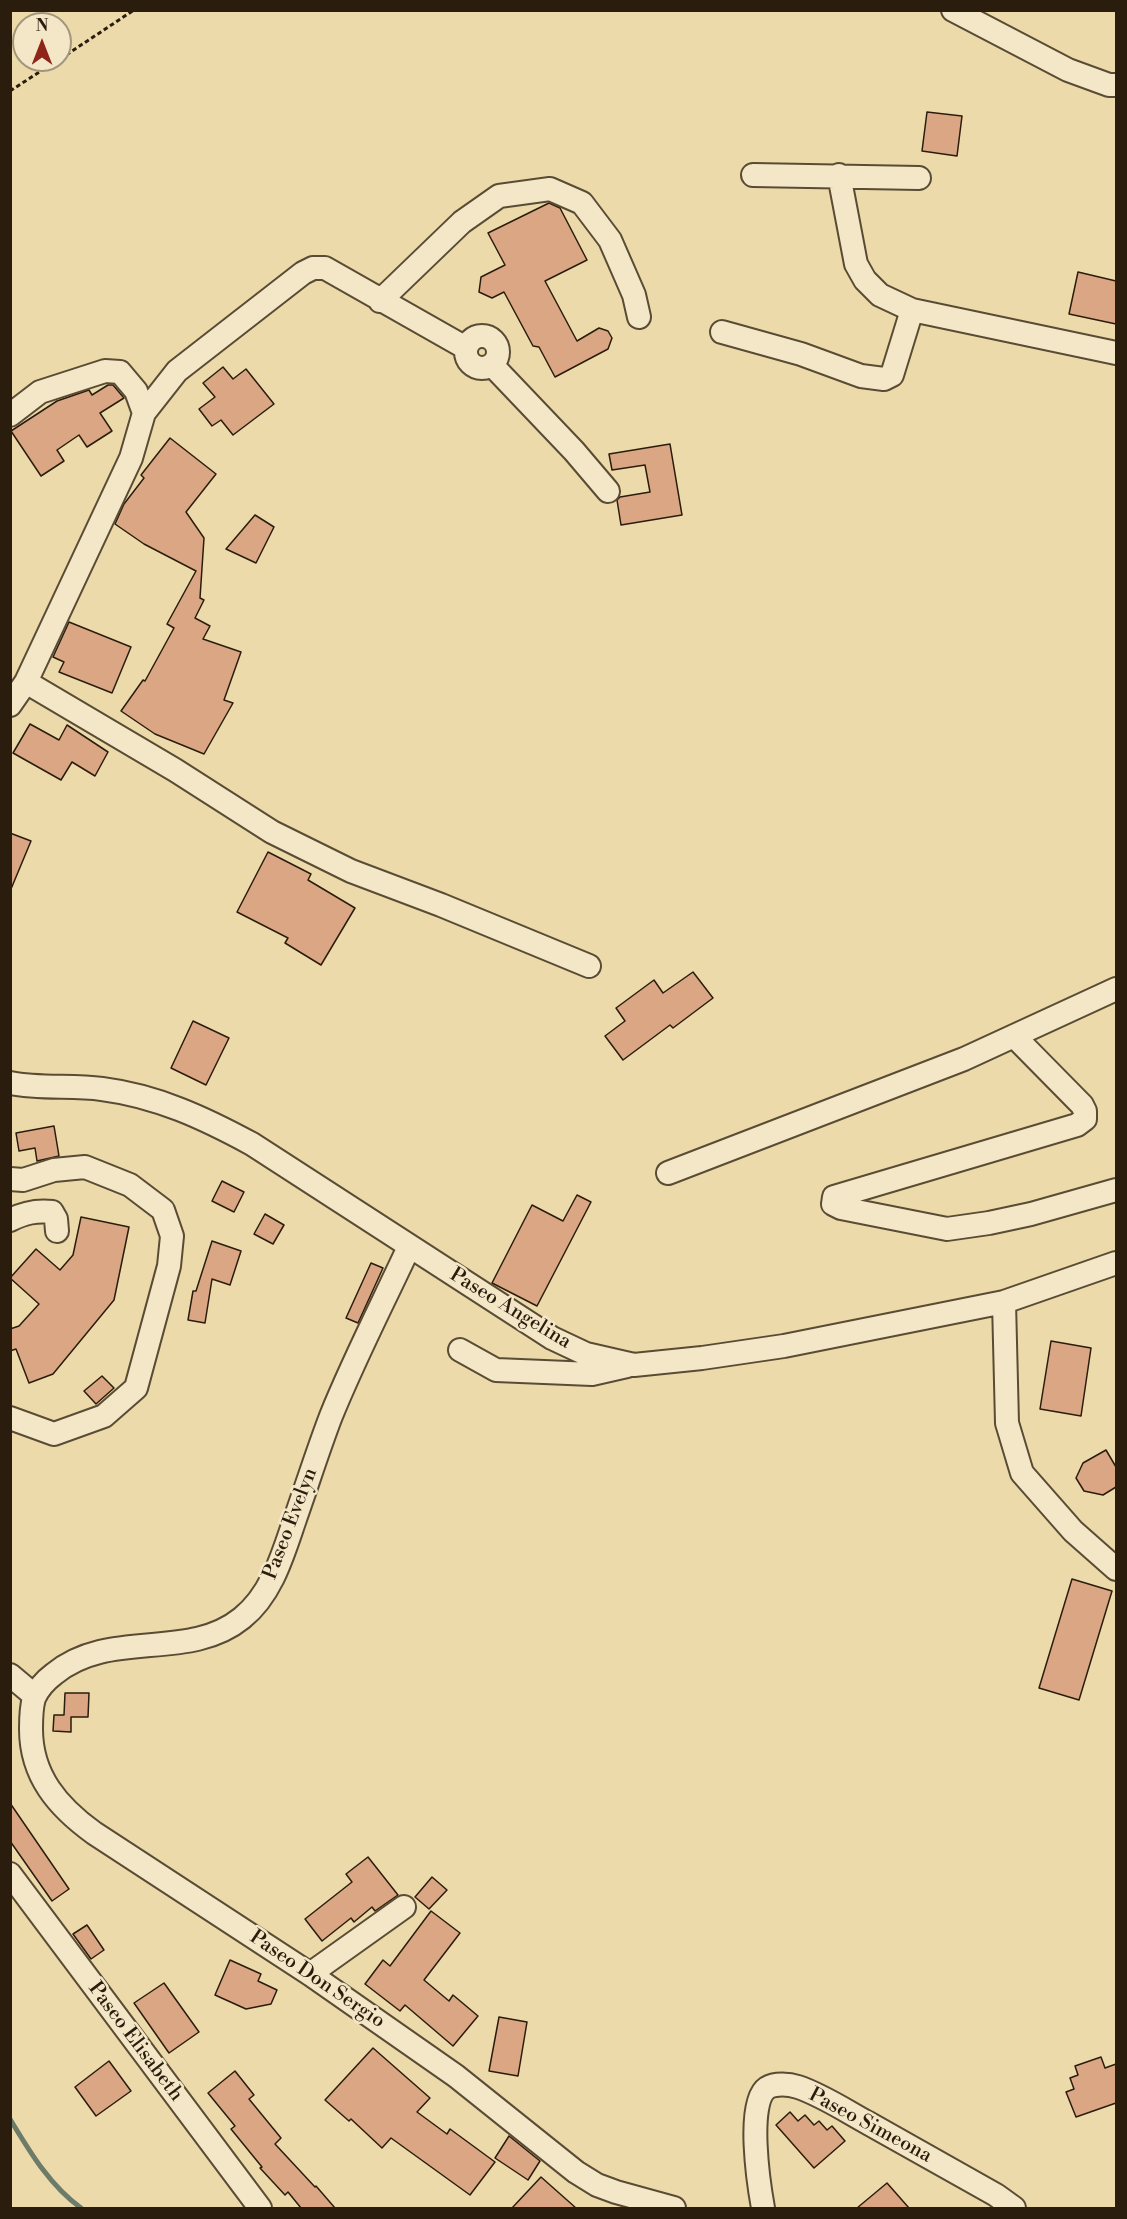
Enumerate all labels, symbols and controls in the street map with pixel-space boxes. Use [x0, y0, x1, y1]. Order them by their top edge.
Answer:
north arrow [12, 12, 72, 72]
text: N [36, 16, 48, 36]
street label: Paseo Angelina [445, 1263, 575, 1355]
street label: Paseo Evelyn [259, 1465, 323, 1583]
street label: Paseo Don Sergio [245, 1926, 389, 2034]
street label: Paseo Elisabeth [82, 1978, 188, 2106]
street label: Paseo Simeona [804, 2083, 936, 2169]

